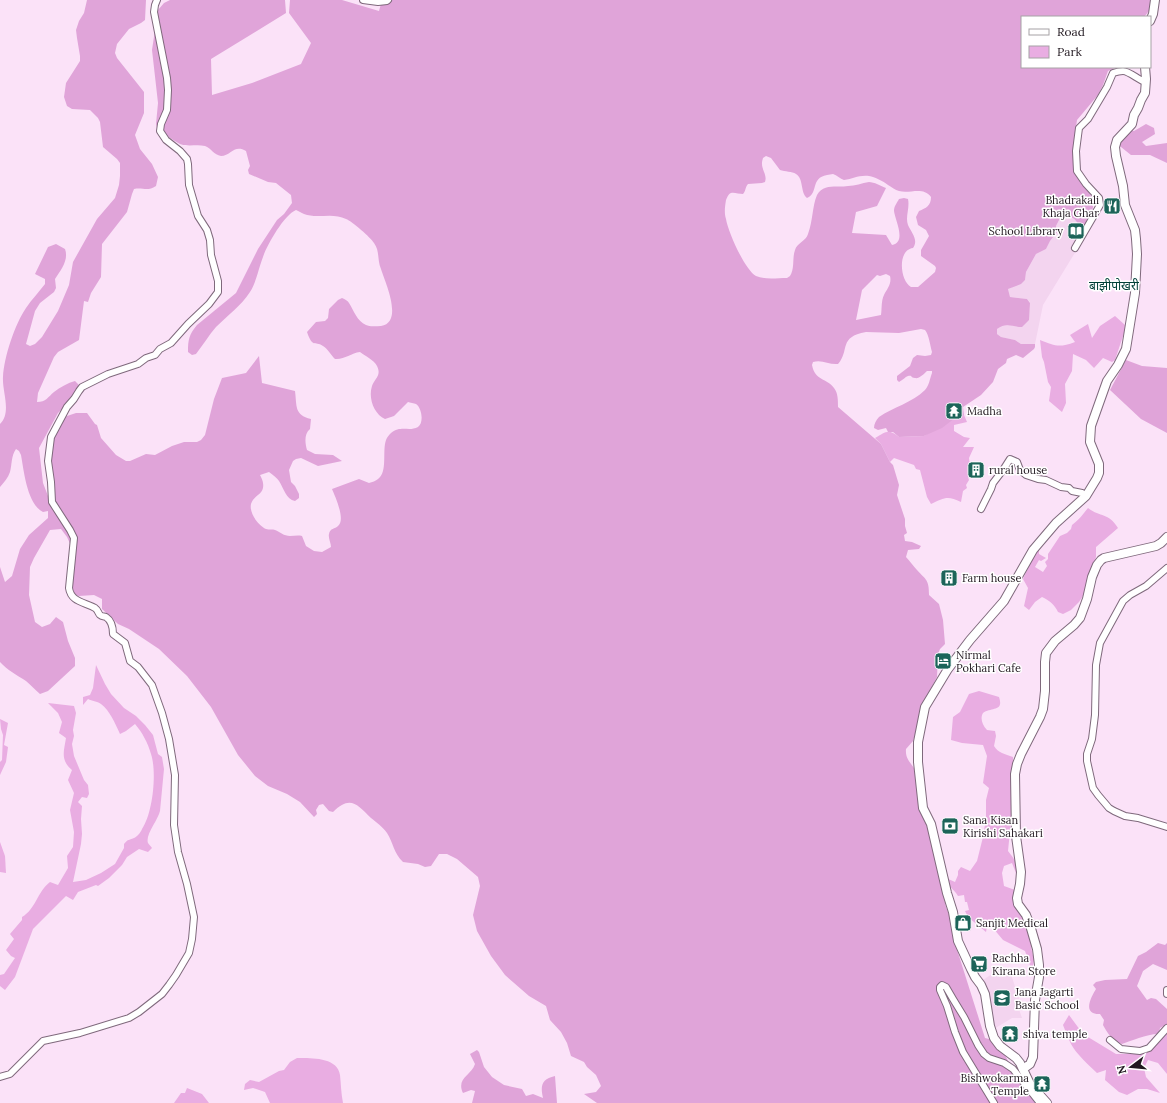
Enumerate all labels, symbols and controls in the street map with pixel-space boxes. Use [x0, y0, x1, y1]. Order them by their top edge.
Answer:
legend [1021, 16, 1151, 68]
text: Road [1057, 24, 1085, 39]
text: Park [1057, 44, 1083, 59]
place label: Bhadrakali Khaja Ghar [1042, 193, 1099, 220]
restaurant icon: Bhadrakali Khaja Ghar [1102, 196, 1122, 216]
library icon: School Library [1066, 221, 1086, 241]
place label: School Library [989, 224, 1063, 238]
district label: बाझीपोखरी [1089, 278, 1140, 293]
temple icon: Madha [944, 401, 964, 421]
place label: Madha [967, 404, 1002, 418]
building icon: rural house [966, 460, 986, 480]
place label: rural house [989, 463, 1047, 477]
building icon: Farm house [939, 568, 959, 588]
place label: Farm house [962, 571, 1021, 585]
place label: Nirmal Pokhari Cafe [956, 648, 1021, 675]
hotel icon: Nirmal Pokhari Cafe [933, 651, 953, 671]
place label: Sana Kisan Kirishi Sahakari [963, 813, 1043, 840]
bank icon: Sana Kisan Kirishi Sahakari [940, 816, 960, 836]
shop icon: Sanjit Medical [953, 913, 973, 933]
place label: Sanjit Medical [976, 916, 1048, 930]
place label: Rachha Kirana Store [992, 951, 1056, 978]
supermarket icon: Rachha Kirana Store [969, 954, 989, 974]
place label: Jana Jagarti Basic School [1014, 985, 1079, 1012]
school or university icon: Jana Jagarti Basic School [992, 988, 1012, 1008]
temple icon: shiva temple [1000, 1024, 1020, 1044]
place label: shiva temple [1023, 1027, 1087, 1041]
north arrow [1111, 1047, 1151, 1087]
text: N [1113, 1063, 1129, 1076]
place label: Bishwokarma Temple [961, 1071, 1029, 1098]
temple icon: Bishwokarma Temple [1032, 1074, 1052, 1094]

